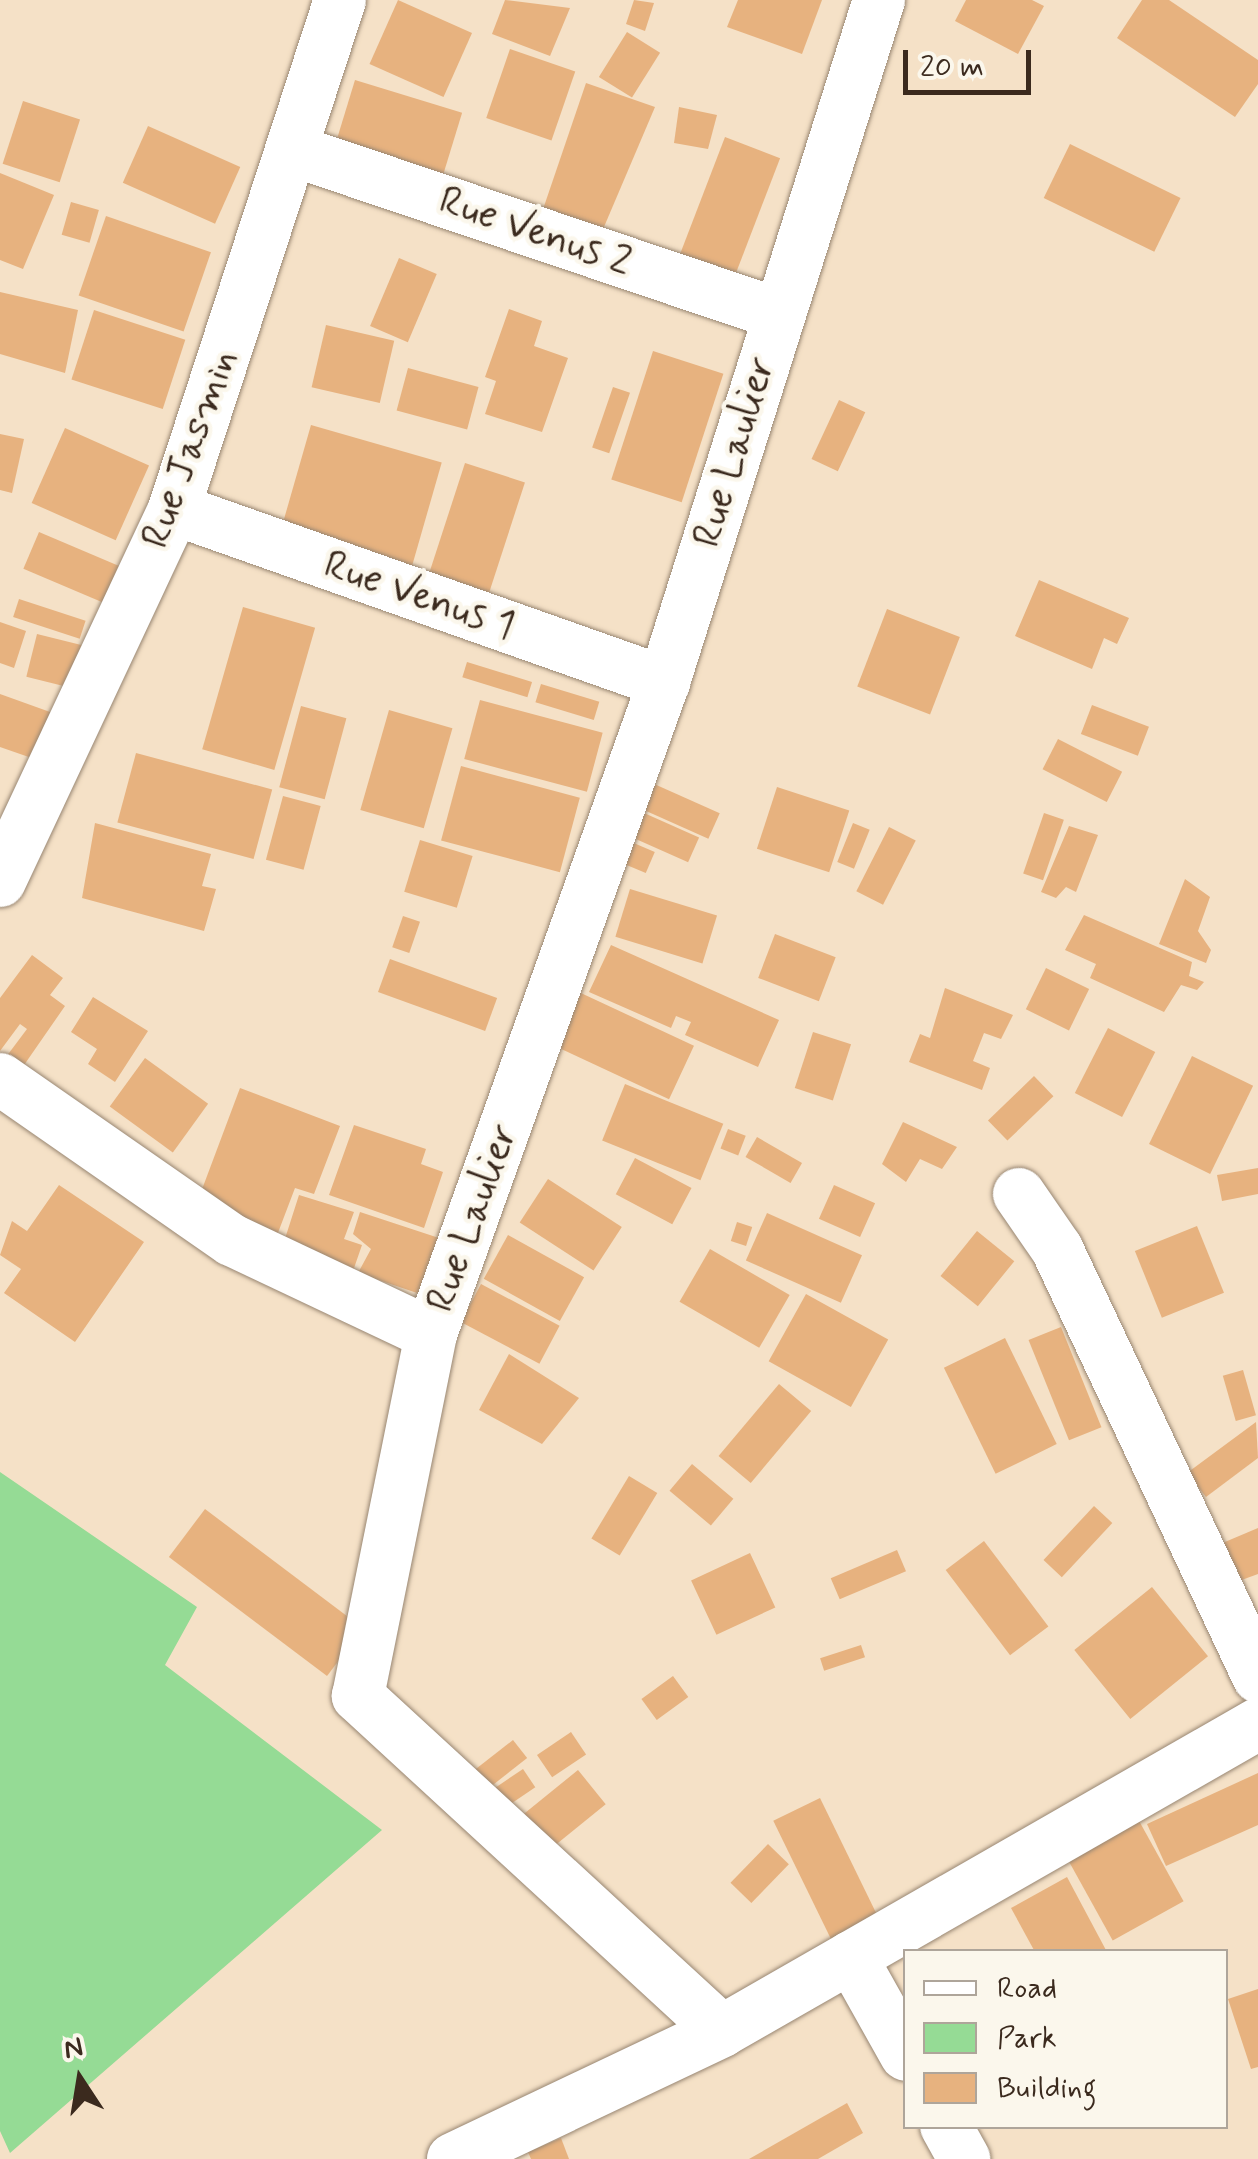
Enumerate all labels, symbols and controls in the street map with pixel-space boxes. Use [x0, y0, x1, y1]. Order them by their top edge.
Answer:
scale bar [908, 30, 1036, 92]
text: 20 m [920, 48, 984, 87]
street label: Rue Venus 2 [434, 177, 636, 287]
street label: Rue Jasmin [132, 345, 248, 553]
street label: Rue Laulier [684, 355, 786, 549]
street label: Rue Venus 1 [319, 542, 519, 650]
street label: Rue Laulier [418, 1121, 528, 1315]
legend [903, 1949, 1228, 2129]
text: Road [997, 1969, 1057, 2008]
text: Park [997, 2019, 1057, 2058]
north arrow [30, 2029, 130, 2129]
text: N [61, 2029, 87, 2069]
text: Building [997, 2069, 1096, 2108]

